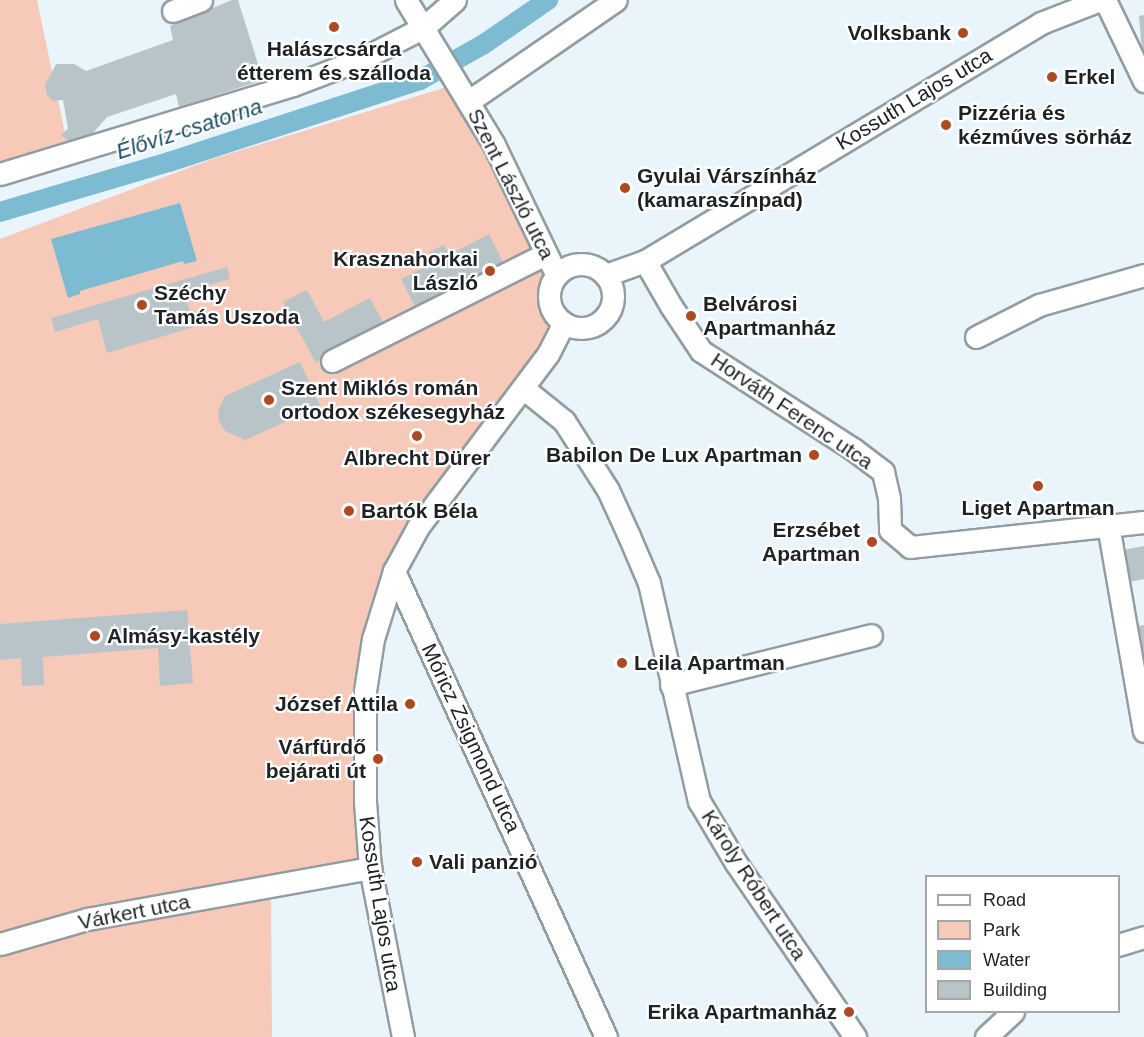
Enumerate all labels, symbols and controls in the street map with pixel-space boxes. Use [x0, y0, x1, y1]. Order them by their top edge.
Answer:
marker: Halászcsárda étterem és szálloda [327, 20, 341, 34]
place label: Volksbank [848, 20, 951, 46]
marker: Volksbank [956, 26, 970, 40]
place label: Halászcsárda étterem és szálloda [237, 36, 431, 86]
street label: Kossuth Lajos utca [831, 43, 997, 155]
place label: Erkel [1064, 64, 1115, 90]
marker: Erkel [1045, 70, 1059, 84]
water label: Élővíz-csatorna [113, 93, 265, 165]
place label: Pizzéria és kézműves sörház [958, 100, 1132, 150]
street label: Szent László utca [462, 104, 560, 264]
marker: Pizzéria és kézműves sörház [939, 118, 953, 132]
place label: Gyulai Várszínház (kamaraszínpad) [637, 163, 817, 213]
marker: Gyulai Várszínház (kamaraszínpad) [618, 181, 632, 195]
place label: Krasznahorkai László [333, 246, 478, 296]
marker: Krasznahorkai László [483, 264, 497, 278]
place label: Széchy Tamás Uszoda [154, 280, 299, 330]
place label: Belvárosi Apartmanház [703, 291, 836, 341]
marker: Széchy Tamás Uszoda [135, 298, 149, 312]
marker: Belvárosi Apartmanház [684, 309, 698, 323]
street label: Horváth Ferenc utca [706, 347, 878, 475]
place label: Szent Miklós román ortodox székesegyház [281, 375, 505, 425]
marker: Szent Miklós román ortodox székesegyház [262, 393, 276, 407]
marker: Albrecht Dürer [410, 429, 424, 443]
place label: Babilon De Lux Apartman [545, 442, 802, 468]
place label: Albrecht Dürer [343, 445, 491, 471]
marker: Babilon De Lux Apartman [807, 448, 821, 462]
marker: Liget Apartman [1031, 479, 1045, 493]
place label: Liget Apartman [961, 495, 1115, 521]
place label: Bartók Béla [361, 498, 478, 524]
marker: Bartók Béla [342, 504, 356, 518]
place label: Erzsébet Apartman [762, 517, 860, 567]
marker: Erzsébet Apartman [865, 535, 879, 549]
place label: Almásy-kastély [107, 623, 260, 649]
marker: Almásy-kastély [88, 629, 102, 643]
street label: Móricz Zsigmond utca [416, 640, 526, 836]
place label: Leila Apartman [634, 650, 786, 676]
marker: Leila Apartman [615, 656, 629, 670]
place label: József Attila [274, 691, 398, 717]
marker: József Attila [403, 697, 417, 711]
place label: Várfürdő bejárati út [266, 734, 366, 784]
marker: Várfürdő bejárati út [371, 752, 385, 766]
street label: Károly Róbert utca [696, 805, 812, 965]
street label: Kossuth Lajos utca [354, 814, 406, 994]
place label: Vali panzió [429, 849, 538, 875]
marker: Vali panzió [410, 855, 424, 869]
legend [925, 875, 1120, 1013]
street label: Várkert utca [76, 889, 192, 935]
text: Road [983, 890, 1026, 910]
text: Park [983, 920, 1020, 940]
text: Water [983, 950, 1030, 970]
text: Building [983, 980, 1047, 1000]
place label: Erika Apartmanház [647, 999, 837, 1025]
marker: Erika Apartmanház [842, 1005, 856, 1019]

